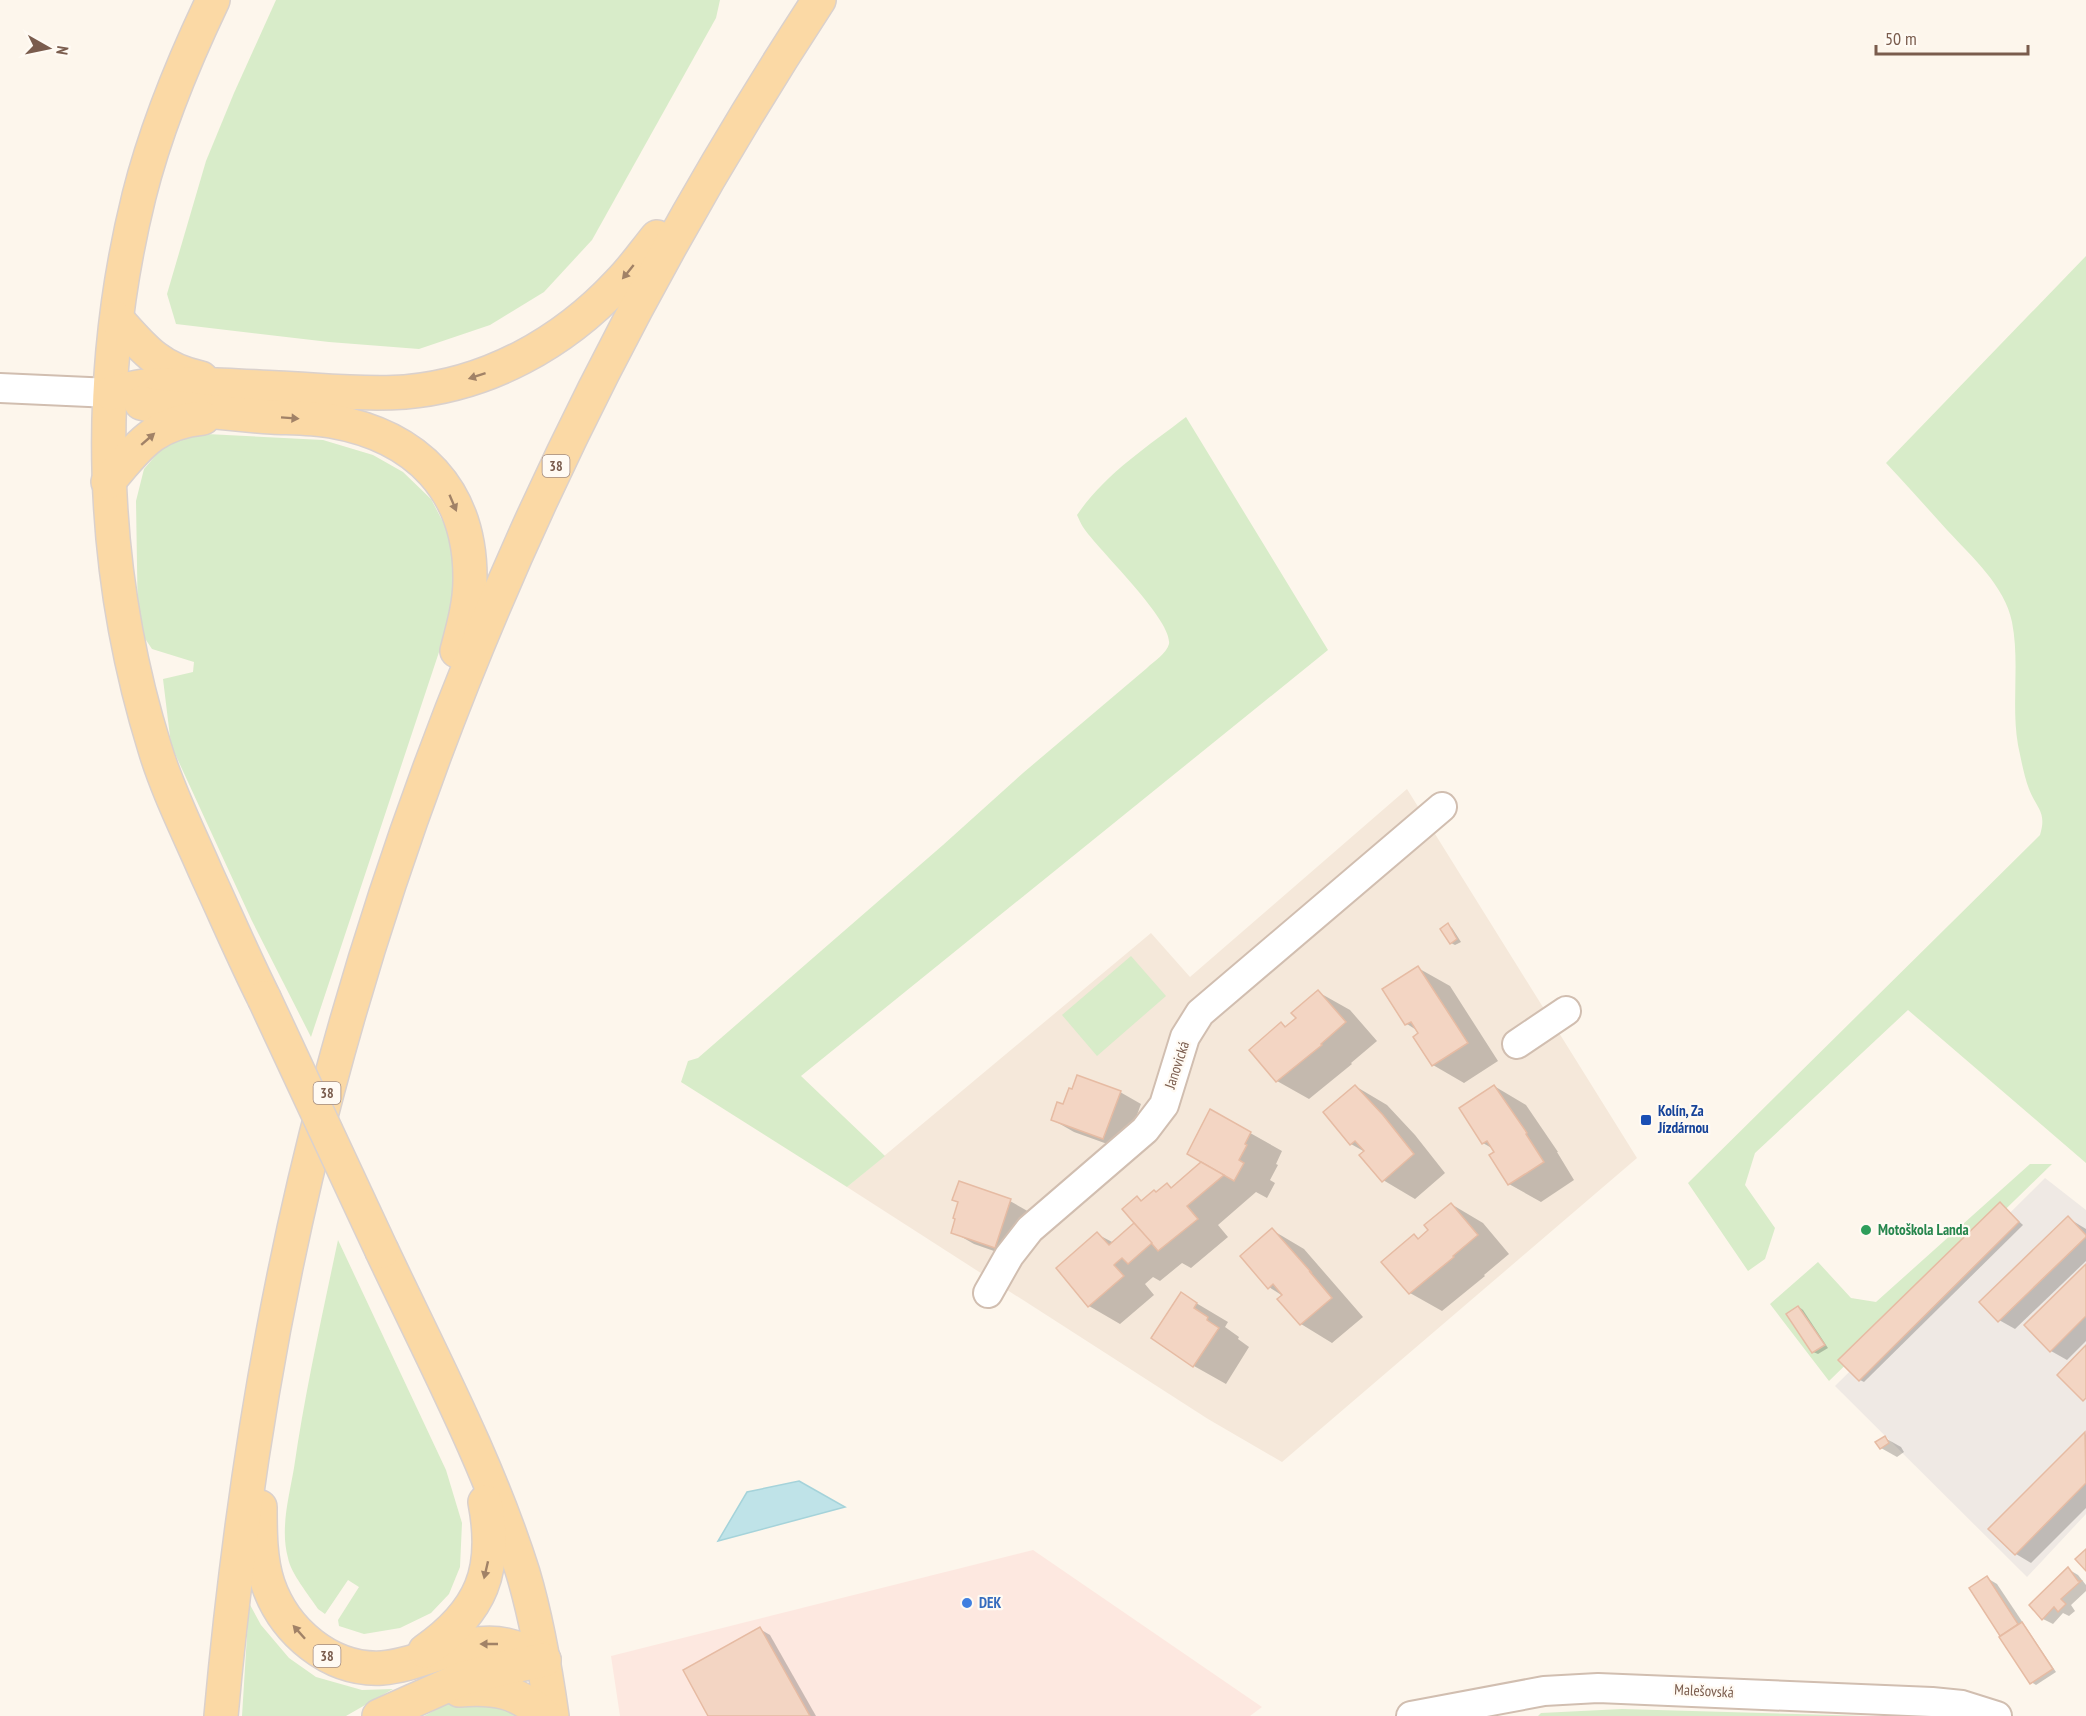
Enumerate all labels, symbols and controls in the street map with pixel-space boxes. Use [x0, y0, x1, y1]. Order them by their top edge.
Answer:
north arrow [18, 18, 78, 78]
scale bar [1876, 18, 2028, 56]
text: 50 m [1885, 27, 1917, 50]
text: N [52, 45, 73, 56]
one-way arrow [622, 264, 635, 280]
one-way arrow [468, 372, 486, 381]
one-way arrow [280, 414, 299, 423]
one-way arrow [140, 433, 155, 446]
road number: 38 [542, 455, 570, 477]
one-way arrow [448, 494, 458, 512]
street label: Janovická [1160, 1039, 1193, 1092]
road number: 38 [314, 1082, 340, 1104]
place label: Kolín, Za Jízdárnou [1657, 1101, 1709, 1137]
marker: Kolín, Za Jízdárnou [1639, 1113, 1653, 1127]
place label: Motoškola Landa [1878, 1220, 1969, 1239]
marker: Motoškola Landa [1859, 1223, 1873, 1237]
one-way arrow [480, 1561, 490, 1579]
place label: DEK [979, 1593, 1001, 1612]
marker: DEK [960, 1596, 974, 1610]
one-way arrow [293, 1625, 306, 1640]
one-way arrow [480, 1639, 499, 1649]
road number: 38 [314, 1645, 340, 1667]
street label: Malešovská [1674, 1679, 1734, 1702]

